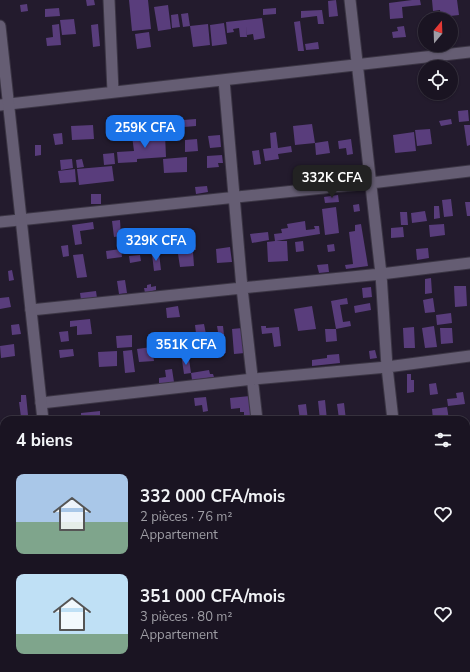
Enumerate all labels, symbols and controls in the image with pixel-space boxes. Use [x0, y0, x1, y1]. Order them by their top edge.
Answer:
north arrow [418, 12, 458, 52]
map controls [418, 12, 458, 100]
button: locate [418, 60, 458, 100]
pin: 259K CFA [104, 115, 186, 149]
text: 259K CFA [115, 119, 175, 137]
pin: 332K CFA [291, 165, 373, 199]
text: 332K CFA [302, 169, 362, 187]
pin: 329K CFA [115, 228, 197, 262]
text: 329K CFA [126, 232, 186, 250]
pin: 351K CFA [145, 332, 227, 366]
text: 351K CFA [156, 336, 216, 354]
text: 4 biens [16, 429, 73, 452]
icon: filters [432, 429, 454, 451]
text: 332 000 CFA/mois [140, 485, 285, 508]
icon: home [48, 490, 96, 538]
icon: heart [432, 503, 454, 525]
text: 2 pièces · 76 m² [140, 508, 232, 526]
text: Appartement [140, 526, 218, 544]
text: 351 000 CFA/mois [140, 585, 285, 608]
icon: home [48, 590, 96, 638]
icon: heart [432, 603, 454, 625]
text: 3 pièces · 80 m² [140, 608, 232, 626]
text: Appartement [140, 626, 218, 644]

